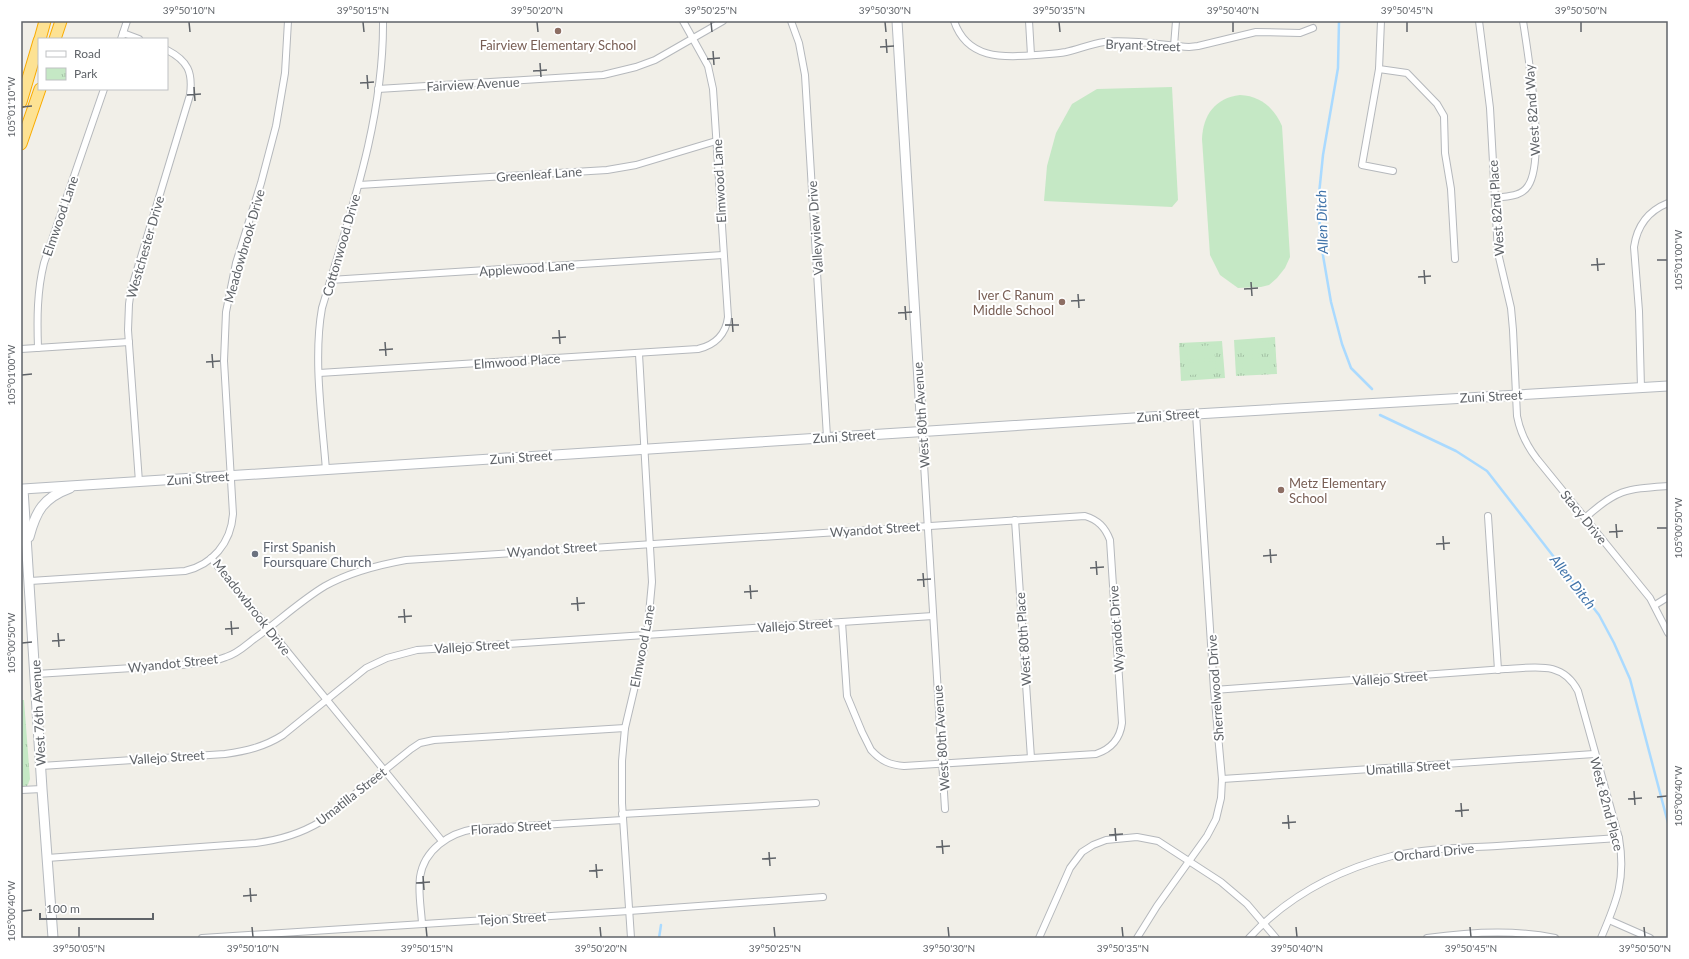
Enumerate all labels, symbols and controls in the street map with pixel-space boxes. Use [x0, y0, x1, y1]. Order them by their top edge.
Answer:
text: 39°50'10"N [163, 4, 215, 16]
text: 39°50'15"N [337, 4, 389, 16]
text: 39°50'20"N [511, 4, 563, 16]
text: 39°50'25"N [685, 4, 737, 16]
text: 39°50'30"N [859, 4, 911, 16]
text: 39°50'35"N [1033, 4, 1085, 16]
text: 39°50'40"N [1207, 4, 1259, 16]
text: 39°50'45"N [1381, 4, 1433, 16]
text: 39°50'50"N [1555, 4, 1607, 16]
marker: Fairview Elementary School [553, 26, 563, 36]
street label: Bryant Street [1105, 36, 1181, 54]
place label: Fairview Elementary School [480, 37, 636, 53]
legend [38, 38, 168, 90]
text: Road [74, 46, 101, 61]
street label: West 82nd Way [1521, 63, 1543, 156]
text: Park [74, 66, 98, 81]
street label: Fairview Avenue [426, 74, 520, 94]
text: 105°01'10"W [5, 76, 17, 137]
street label: Elmwood Lane [709, 139, 729, 223]
street label: West 82nd Place [1485, 159, 1507, 257]
street label: Greenleaf Lane [496, 163, 583, 185]
street label: Elmwood Lane [39, 174, 81, 258]
street label: Valleyview Drive [804, 180, 826, 276]
street label: Meadowbrook Drive [220, 187, 268, 305]
water label: Allen Ditch [1312, 190, 1331, 255]
street label: Cottonwood Drive [319, 192, 363, 298]
street label: Westchester Drive [123, 194, 167, 300]
text: 105°01'00"W [1672, 229, 1684, 290]
street label: Applewood Lane [479, 257, 576, 279]
place label: Iver C Ranum Middle School [973, 287, 1054, 318]
marker: Iver C Ranum Middle School [1057, 297, 1067, 307]
text: 105°01'00"W [5, 344, 17, 405]
street label: Elmwood Place [473, 350, 561, 372]
street label: West 80th Avenue [909, 361, 933, 468]
street label: Zuni Street [1459, 386, 1523, 406]
street label: Zuni Street [1136, 405, 1200, 425]
street label: Zuni Street [812, 426, 876, 446]
street label: Zuni Street [489, 447, 553, 467]
street label: Zuni Street [166, 468, 230, 488]
place label: Metz Elementary School [1289, 475, 1387, 506]
marker: Metz Elementary School [1276, 485, 1286, 495]
street label: Stacy Drive [1557, 487, 1611, 547]
text: 105°00'50"W [1672, 497, 1684, 558]
street label: Wyandot Street [829, 518, 921, 540]
street label: Wyandot Street [506, 538, 598, 560]
place label: First Spanish Foursquare Church [263, 539, 372, 570]
marker: First Spanish Foursquare Church [250, 549, 260, 559]
water label: Allen Ditch [1546, 550, 1600, 612]
street label: Meadowbrook Drive [210, 556, 295, 658]
street label: Wyandot Drive [1105, 585, 1127, 673]
street label: West 80th Place [1012, 592, 1034, 686]
street label: Elmwood Lane [626, 603, 658, 689]
text: 105°00'50"W [5, 612, 17, 673]
street label: Vallejo Street [757, 614, 833, 636]
street label: Sherrelwood Drive [1203, 634, 1227, 742]
street label: Vallejo Street [434, 635, 510, 657]
street label: Wyandot Street [127, 650, 219, 676]
street label: West 76th Avenue [27, 659, 49, 766]
street label: Vallejo Street [1352, 667, 1428, 689]
street label: West 80th Avenue [929, 684, 953, 791]
street label: Vallejo Street [129, 746, 205, 768]
street label: West 82nd Place [1587, 755, 1627, 853]
street label: Umatilla Street [1365, 756, 1451, 778]
street label: Umatilla Street [313, 763, 390, 828]
text: 105°00'40"W [1672, 765, 1684, 826]
street label: Florado Street [470, 816, 552, 838]
street label: Orchard Drive [1393, 840, 1475, 864]
text: 105°00'40"W [5, 880, 17, 941]
scale bar [40, 895, 153, 921]
text: 100 m [46, 901, 80, 916]
street label: Tejon Street [477, 908, 547, 928]
text: 39°50'05"N [53, 942, 105, 954]
text: 39°50'10"N [227, 942, 279, 954]
text: 39°50'15"N [401, 942, 453, 954]
text: 39°50'20"N [575, 942, 627, 954]
text: 39°50'25"N [749, 942, 801, 954]
text: 39°50'30"N [923, 942, 975, 954]
text: 39°50'35"N [1097, 942, 1149, 954]
text: 39°50'40"N [1271, 942, 1323, 954]
text: 39°50'45"N [1445, 942, 1497, 954]
text: 39°50'50"N [1619, 942, 1671, 954]

